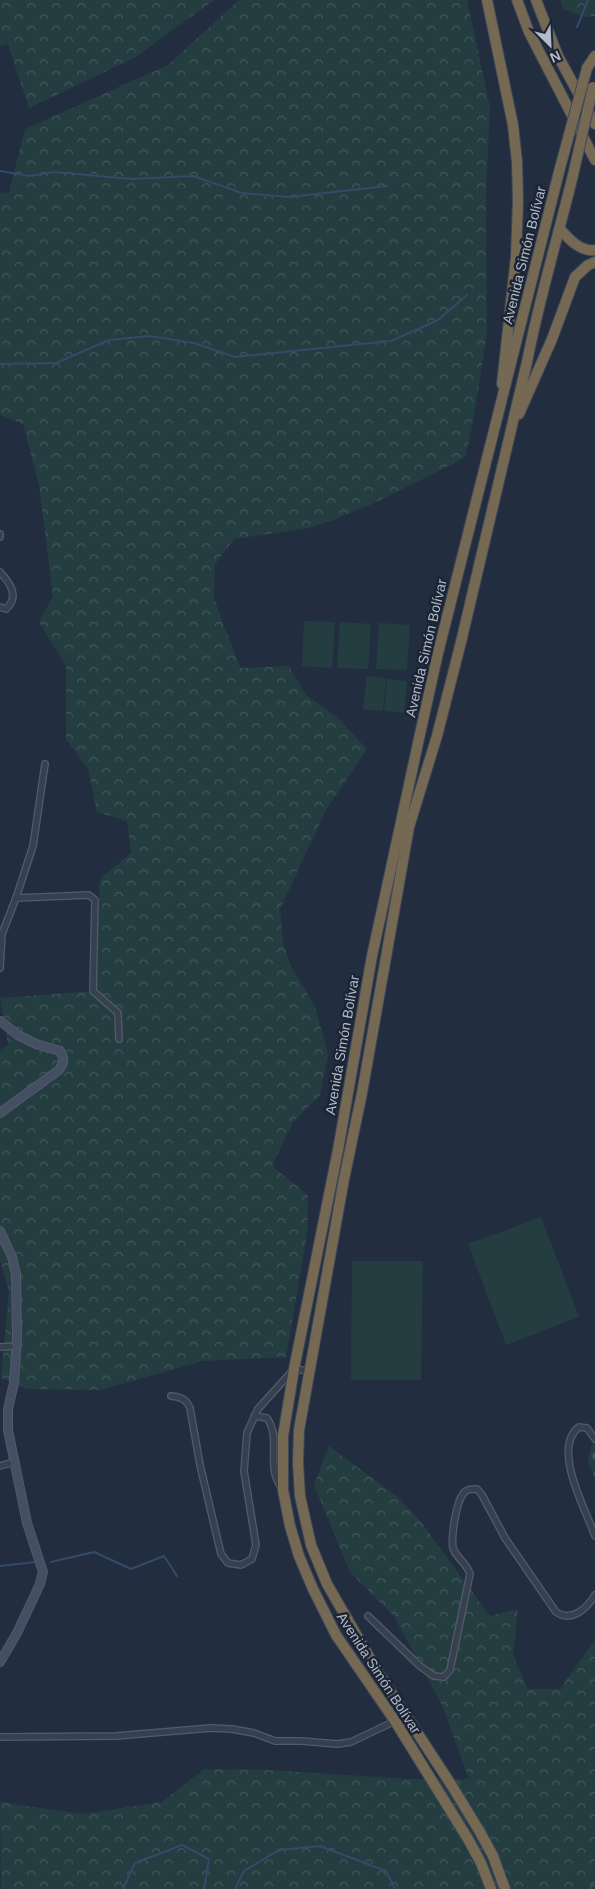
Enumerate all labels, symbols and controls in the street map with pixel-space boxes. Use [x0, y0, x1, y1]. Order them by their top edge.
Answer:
north arrow [525, 20, 575, 70]
text: N [547, 48, 563, 66]
street label: Avenida Simón Bolívar [499, 184, 549, 326]
street label: Avenida Simón Bolívar [402, 577, 450, 719]
street label: Avenida Simón Bolívar [322, 974, 362, 1116]
street label: Avenida Simón Bolívar [334, 1609, 424, 1737]

